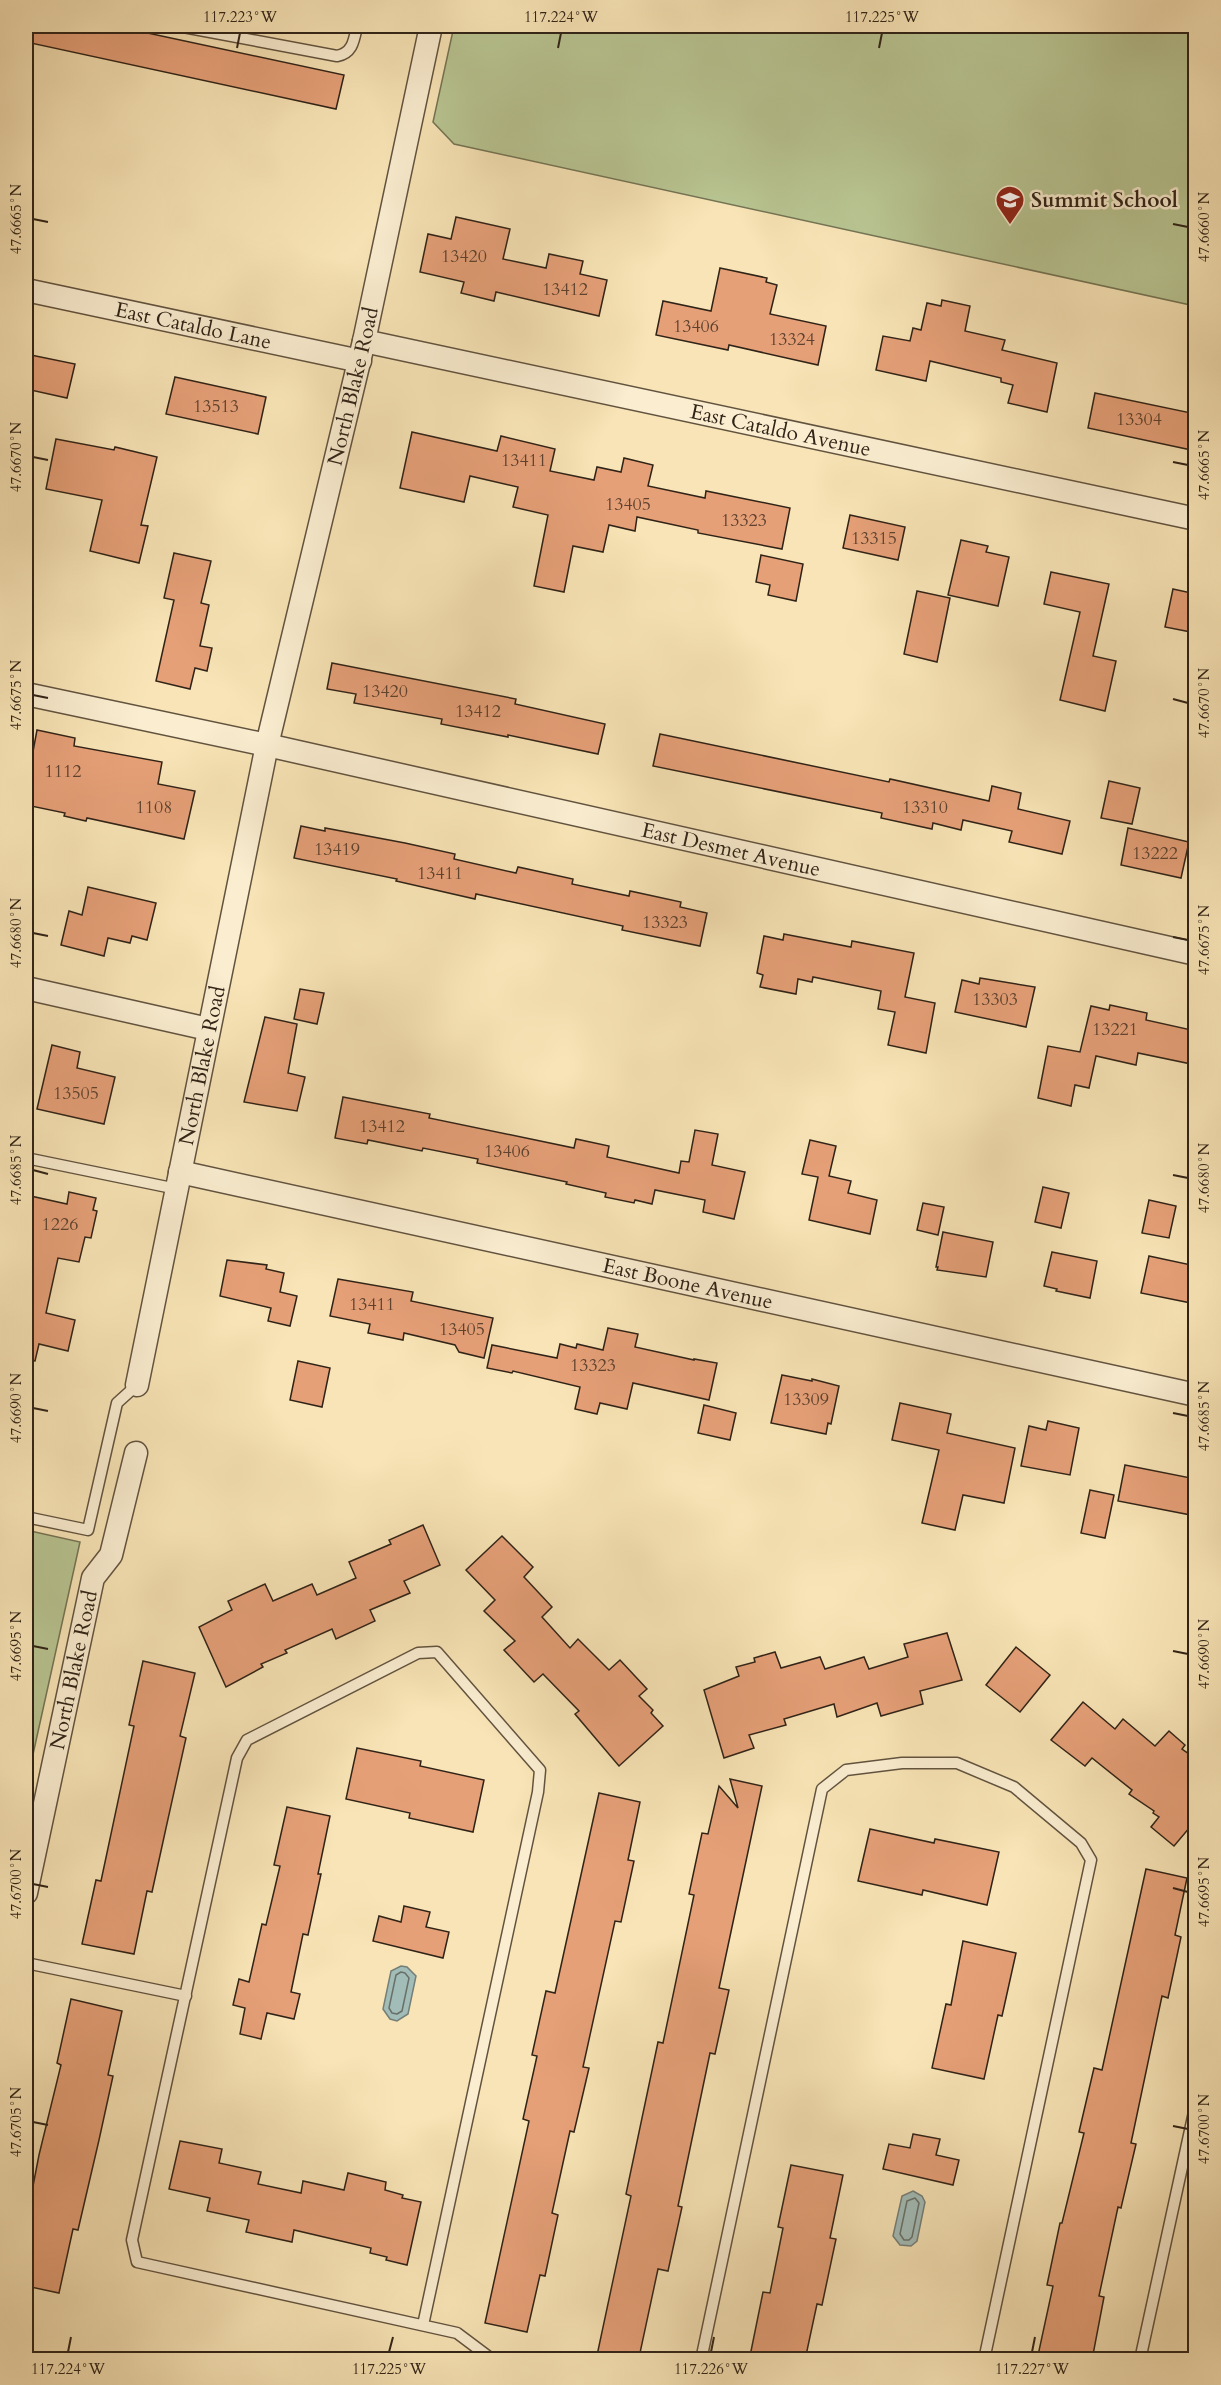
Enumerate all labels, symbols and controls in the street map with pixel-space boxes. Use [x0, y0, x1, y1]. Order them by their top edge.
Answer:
text: 117.223°W [203, 7, 278, 27]
text: 117.224°W [524, 7, 599, 27]
text: 117.225°W [845, 7, 920, 27]
text: 47.6665°N [6, 184, 26, 254]
school or university icon: Summit School [994, 184, 1026, 226]
place label: Summit School [1031, 186, 1178, 215]
text: 47.6660°N [1194, 192, 1214, 262]
house number: 13420 [441, 244, 487, 269]
house number: 13412 [542, 277, 588, 302]
street label: East Cataldo Lane [112, 295, 274, 357]
street label: North Blake Road [321, 304, 386, 469]
house number: 13406 [673, 314, 719, 339]
house number: 13324 [769, 327, 815, 352]
house number: 13513 [193, 394, 239, 419]
street label: East Cataldo Avenue [688, 397, 873, 464]
house number: 13304 [1116, 407, 1162, 432]
text: 47.6670°N [6, 422, 26, 492]
text: 47.6665°N [1194, 430, 1214, 500]
house number: 13411 [501, 448, 547, 473]
house number: 13405 [605, 492, 651, 517]
house number: 13323 [721, 508, 767, 533]
house number: 13315 [851, 526, 897, 551]
text: 47.6675°N [6, 660, 26, 730]
text: 47.6670°N [1194, 668, 1214, 738]
house number: 13420 [362, 679, 408, 704]
house number: 13412 [455, 699, 501, 724]
house number: 1112 [45, 759, 81, 784]
house number: 1108 [136, 795, 172, 820]
house number: 13310 [902, 795, 948, 820]
street label: East Desmet Avenue [639, 816, 823, 884]
house number: 13419 [314, 837, 360, 862]
house number: 13222 [1132, 841, 1178, 866]
house number: 13411 [417, 861, 463, 886]
text: 47.6680°N [6, 898, 26, 968]
text: 47.6675°N [1194, 905, 1214, 975]
house number: 13323 [642, 910, 688, 935]
street label: North Blake Road [172, 983, 233, 1148]
house number: 13303 [972, 987, 1018, 1012]
house number: 13221 [1092, 1017, 1138, 1042]
house number: 13505 [53, 1081, 99, 1106]
house number: 13412 [359, 1114, 405, 1139]
text: 47.6685°N [6, 1135, 26, 1205]
house number: 13406 [484, 1139, 530, 1164]
text: 47.6680°N [1194, 1143, 1214, 1213]
house number: 1226 [42, 1212, 78, 1237]
street label: East Boone Avenue [600, 1251, 776, 1317]
house number: 13411 [349, 1292, 395, 1317]
house number: 13405 [439, 1317, 485, 1342]
house number: 13323 [570, 1353, 616, 1378]
text: 47.6690°N [6, 1373, 26, 1443]
text: 47.6685°N [1194, 1381, 1214, 1451]
house number: 13309 [783, 1387, 829, 1412]
street label: North Blake Road [43, 1588, 105, 1752]
text: 47.6695°N [6, 1611, 26, 1681]
text: 47.6690°N [1194, 1619, 1214, 1689]
text: 47.6700°N [6, 1849, 26, 1919]
text: 47.6695°N [1194, 1857, 1214, 1927]
text: 47.6705°N [6, 2087, 26, 2157]
text: 47.6700°N [1194, 2094, 1214, 2164]
text: 117.224°W [31, 2359, 106, 2379]
text: 117.225°W [352, 2359, 427, 2379]
text: 117.226°W [674, 2359, 749, 2379]
text: 117.227°W [995, 2359, 1070, 2379]

